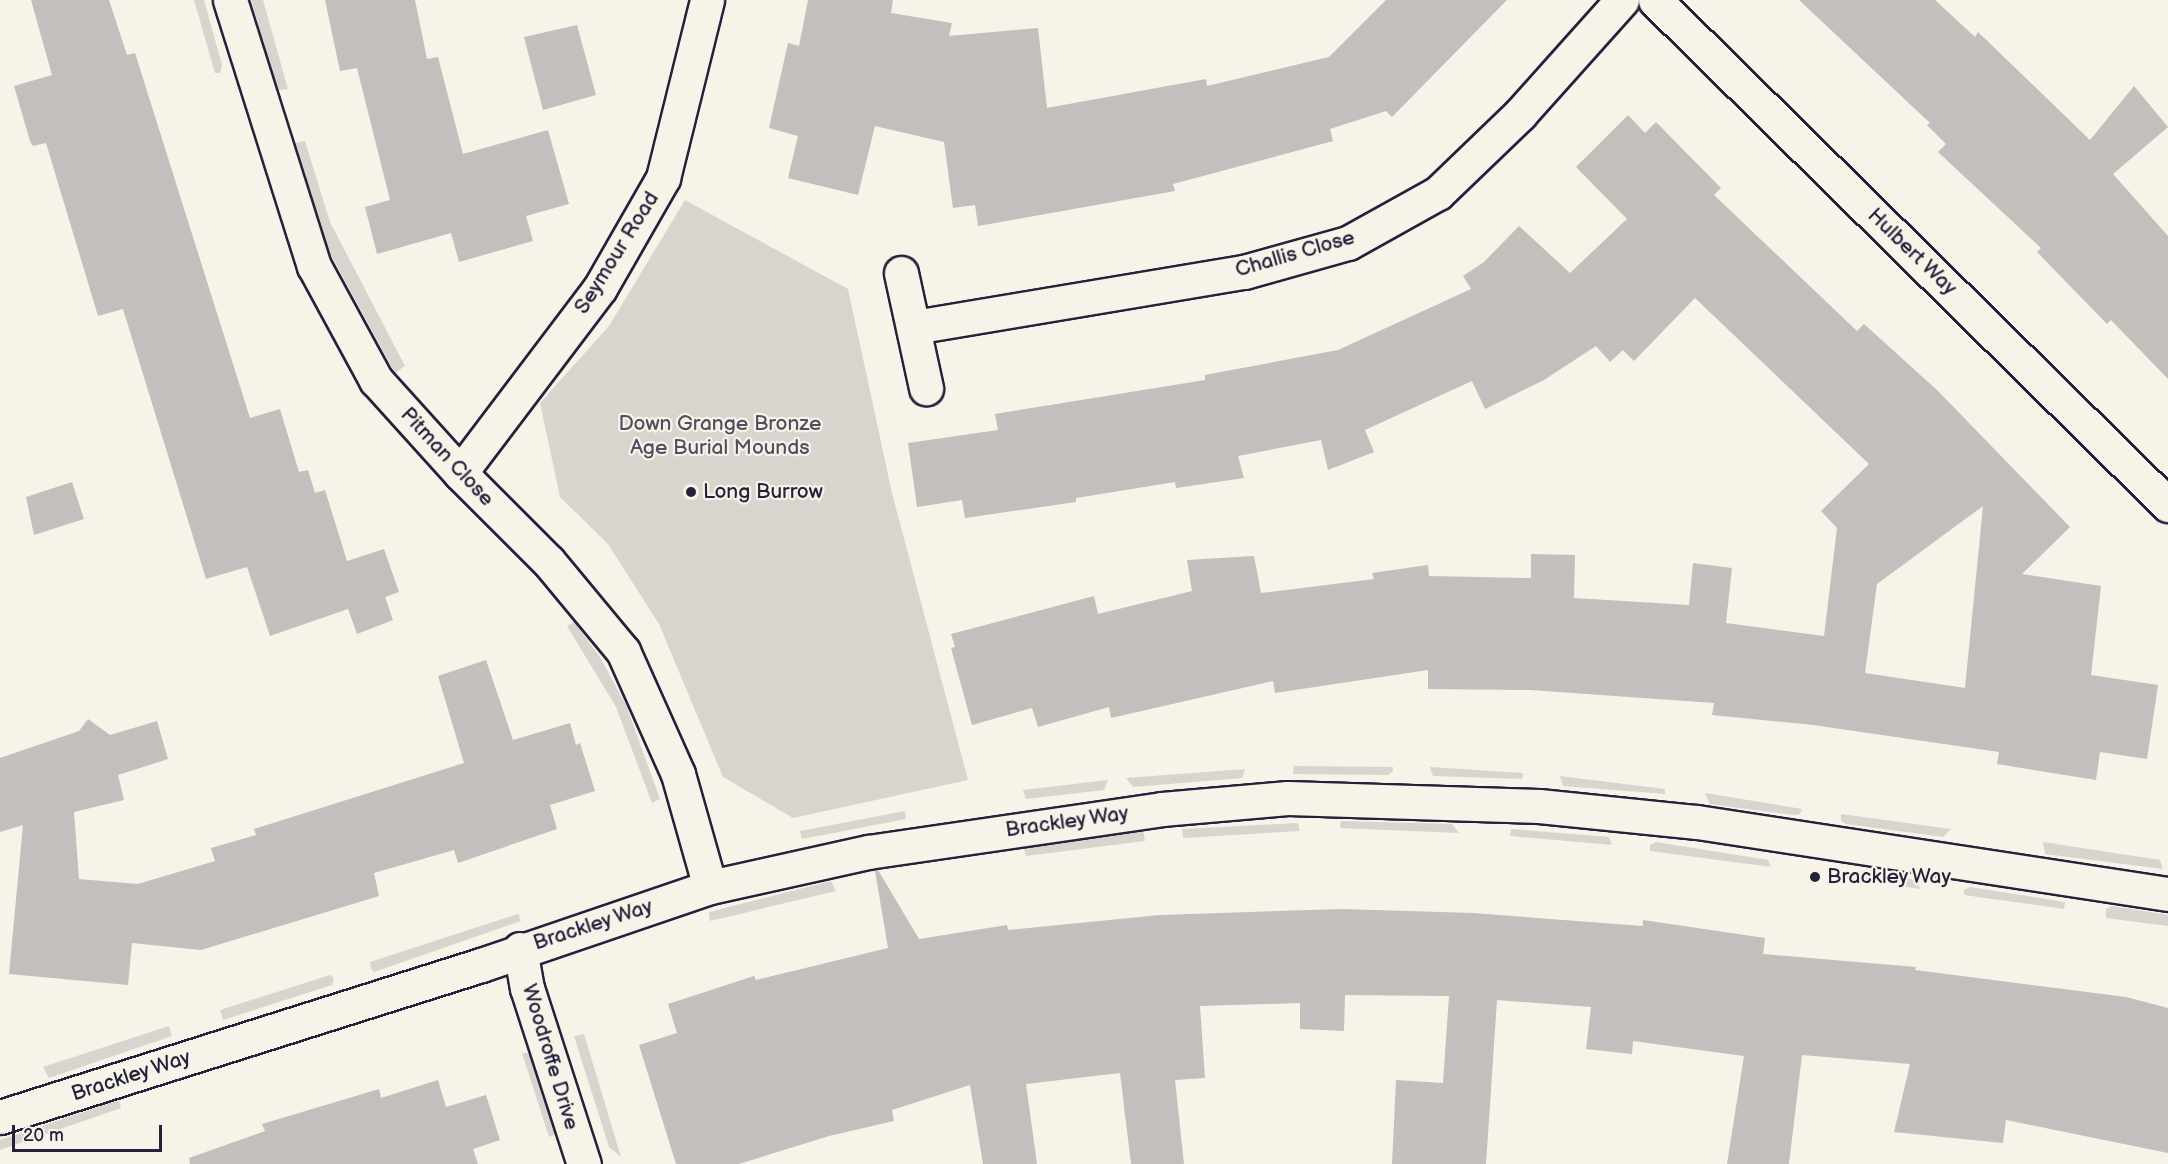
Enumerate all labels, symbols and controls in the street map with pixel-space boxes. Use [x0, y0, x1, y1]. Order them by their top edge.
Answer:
street label: Seymour Road [569, 187, 665, 319]
street label: Hulbert Way [1862, 203, 1962, 301]
street label: Challis Close [1232, 225, 1358, 283]
street label: Pitman Close [395, 402, 499, 512]
park label: Down Grange Bronze Age Burial Mounds [619, 411, 821, 461]
place label: Long Burrow [703, 479, 823, 505]
marker: Long Burrow [684, 485, 698, 499]
street label: Brackley Way [1003, 801, 1131, 843]
place label: Brackley Way [1827, 864, 1953, 890]
marker: Brackley Way [1808, 870, 1822, 884]
street label: Brackley Way [529, 894, 657, 956]
street label: Woodroffe Drive [516, 981, 584, 1133]
street label: Brackley Way [67, 1045, 195, 1107]
scale bar [15, 1113, 165, 1151]
text: 20 m [23, 1125, 64, 1146]

